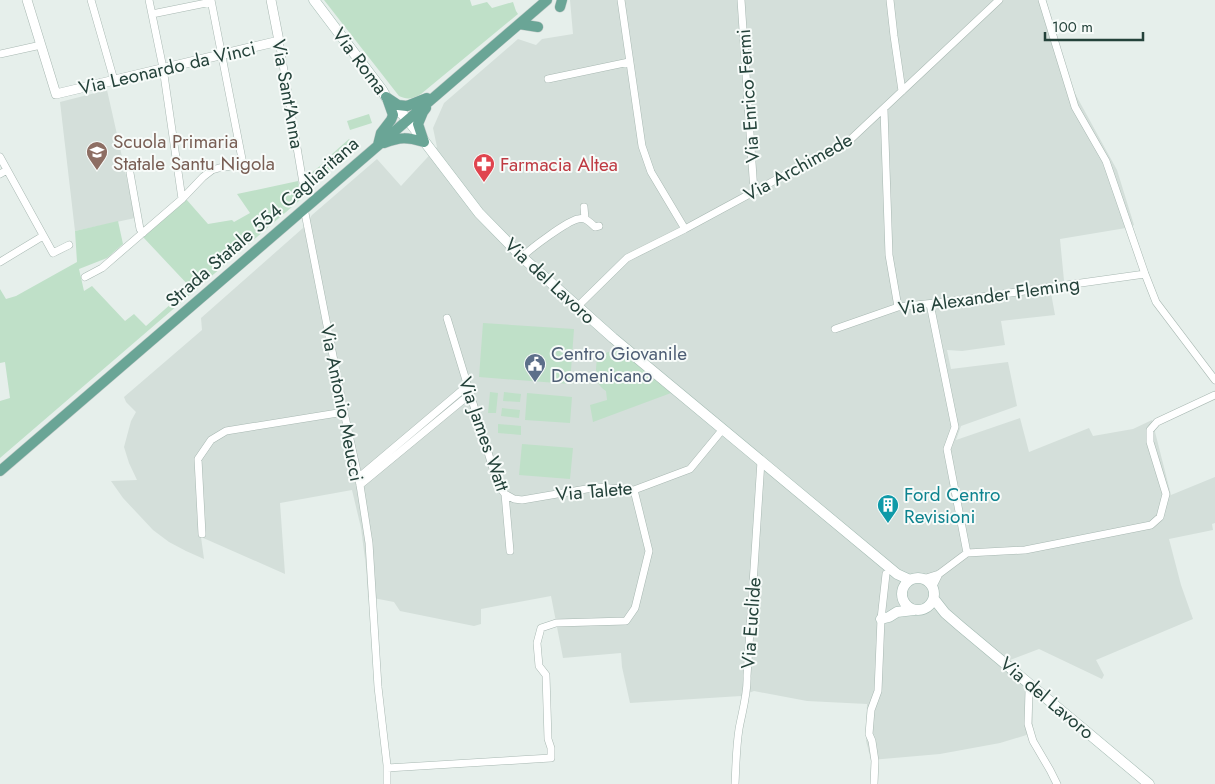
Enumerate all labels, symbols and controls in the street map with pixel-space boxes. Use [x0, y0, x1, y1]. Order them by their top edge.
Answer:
scale bar [1045, 10, 1142, 42]
text: 100 m [1052, 16, 1093, 38]
street label: Via Roma [326, 22, 394, 100]
street label: Via Enrico Fermi [730, 28, 766, 164]
street label: Via Leonardo da Vinci [76, 35, 258, 101]
street label: Via Sant'Anna [265, 37, 311, 151]
street label: Via Archimede [739, 126, 857, 208]
place label: Scuola Primaria Statale Santu Nigola [113, 128, 275, 177]
street label: Strada Statale 554 Cagliaritana [160, 131, 364, 313]
school or university icon: Scuola Primaria Statale Santu Nigola [85, 140, 109, 171]
place label: Farmacia Altea [500, 151, 618, 178]
pharmacy icon: Farmacia Altea [472, 152, 496, 183]
street label: Via del Lavoro [499, 232, 601, 330]
street label: Via Alexander Fleming [897, 270, 1081, 322]
street label: Via Antonio Meucci [314, 322, 370, 484]
place label: Centro Giovanile Domenicano [551, 340, 687, 389]
public building icon: Centro Giovanile Domenicano [523, 352, 547, 383]
street label: Via James Watt [452, 373, 516, 495]
street label: Via Talete [555, 474, 634, 508]
place label: Ford Centro Revisioni [904, 481, 1000, 530]
building icon: Ford Centro Revisioni [876, 493, 900, 524]
street label: Via Euclide [734, 576, 768, 670]
street label: Via del Lavoro [994, 650, 1100, 746]

